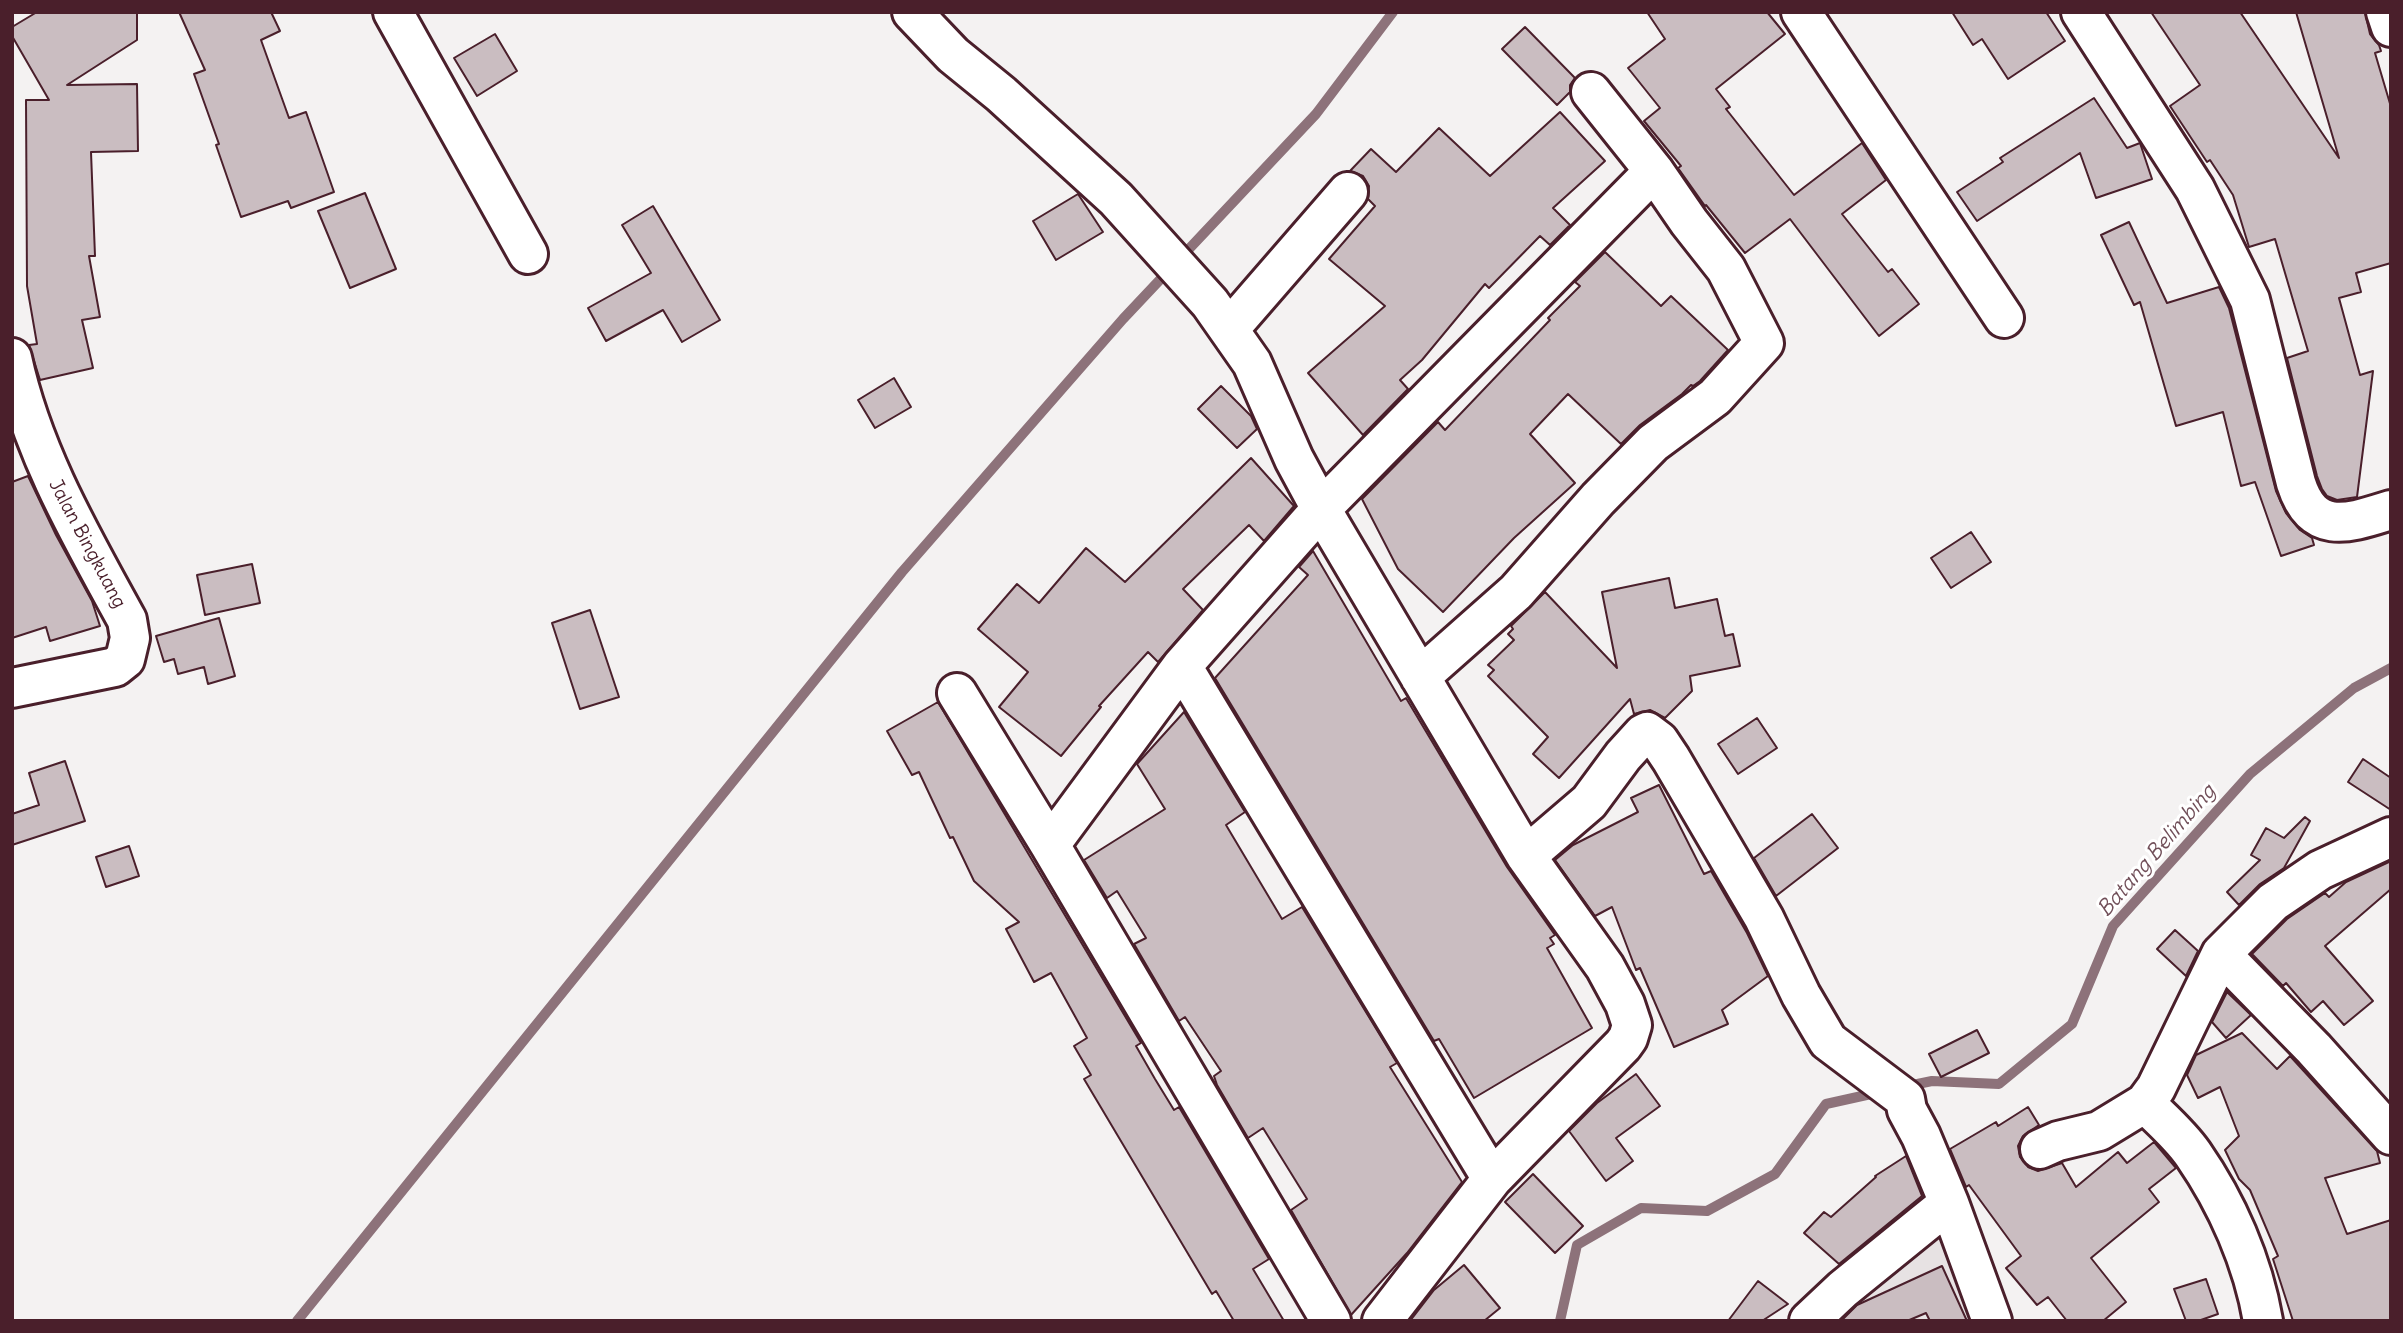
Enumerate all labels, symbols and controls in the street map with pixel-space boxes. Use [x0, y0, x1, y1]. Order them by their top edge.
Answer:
street label: Jalan Bingkuang [43, 476, 131, 612]
water label: Batang Belimbing [2093, 780, 2221, 922]

